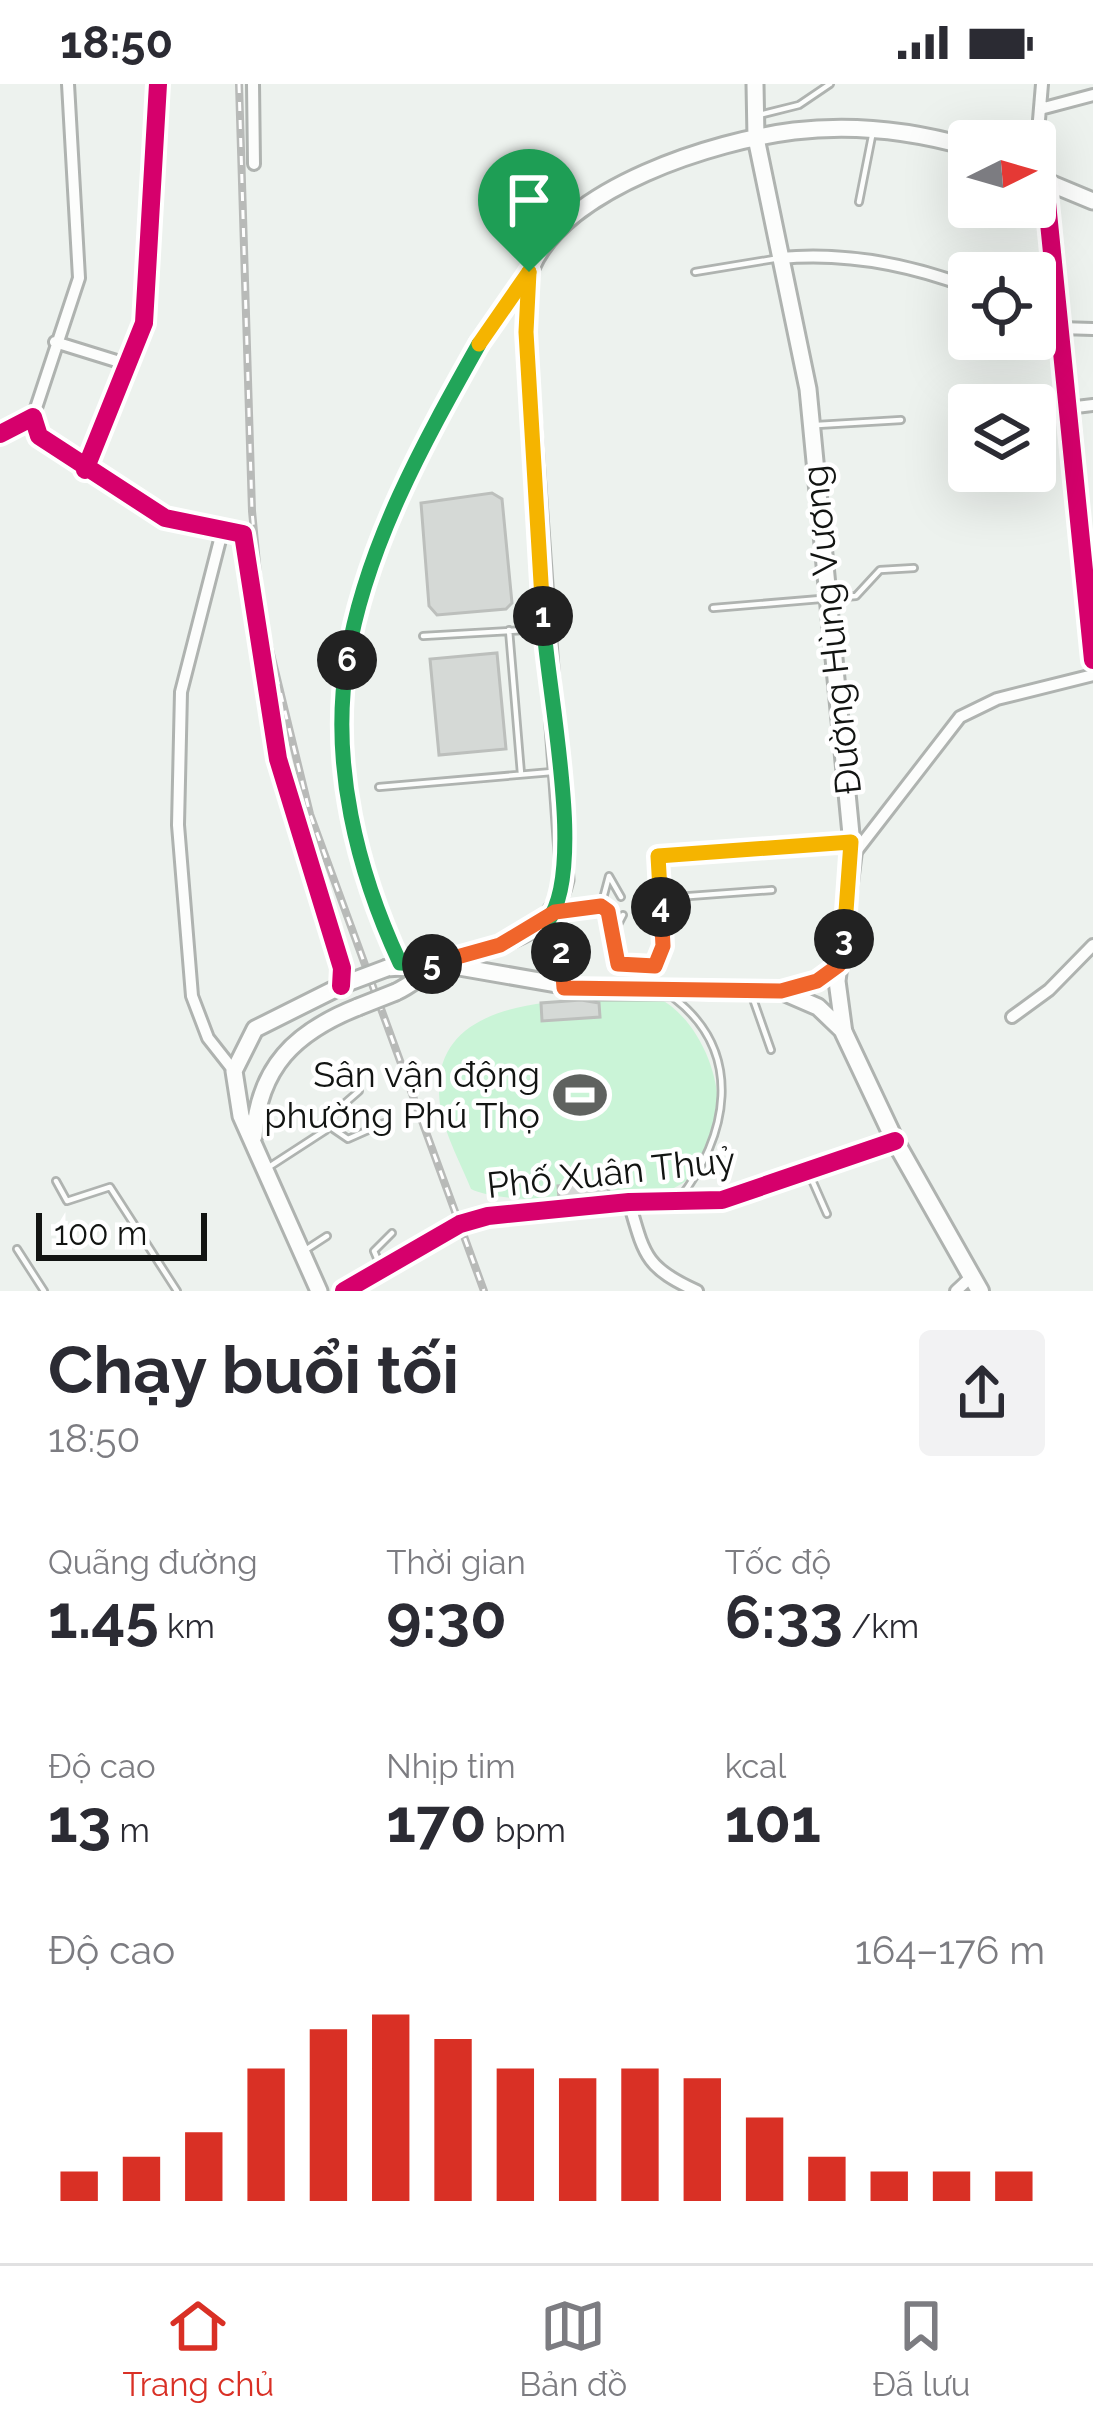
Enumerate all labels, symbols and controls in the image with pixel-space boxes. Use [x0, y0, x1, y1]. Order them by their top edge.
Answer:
text: 18:50 [60, 16, 173, 69]
north arrow [948, 120, 1056, 228]
map controls [948, 120, 1056, 492]
pin [478, 149, 580, 272]
icon: arrive [496, 167, 562, 233]
button: locate [948, 252, 1056, 360]
button: layers [948, 384, 1056, 492]
street label: Đường Hùng Vương [793, 463, 869, 797]
pin: 1 [513, 586, 573, 646]
text: 1 [535, 596, 551, 635]
pin: 6 [317, 630, 377, 690]
text: 6 [337, 640, 357, 679]
pin: 4 [631, 877, 691, 937]
text: 4 [652, 887, 670, 926]
pin: 3 [814, 909, 874, 969]
text: 3 [835, 919, 853, 958]
pin: 2 [531, 922, 591, 982]
text: 2 [552, 932, 570, 971]
pin: 5 [402, 934, 462, 994]
text: 5 [423, 944, 441, 983]
place label: Sân vận động phường Phú Thọ [264, 1053, 540, 1136]
sports icon: Sân vận động phường Phú Thọ [551, 1066, 609, 1124]
street label: Phố Xuân Thuỷ [485, 1138, 737, 1206]
scale bar [36, 1207, 207, 1260]
text: 100 m [54, 1214, 147, 1253]
button: share [919, 1330, 1045, 1456]
text: Chạy buổi tối [48, 1331, 459, 1408]
text: 18:50 [48, 1415, 140, 1461]
text: Quãng đường [48, 1543, 258, 1582]
text: Thời gian [386, 1543, 526, 1582]
text: Tốc độ [725, 1543, 831, 1582]
text: 1.45 [48, 1582, 159, 1652]
text: 9:30 [386, 1582, 507, 1652]
text: 6:33 [725, 1582, 843, 1652]
text: km [159, 1607, 215, 1646]
text: /km [843, 1607, 919, 1646]
text: Độ cao [48, 1747, 156, 1786]
text: Nhịp tim [386, 1747, 516, 1786]
text: kcal [725, 1747, 786, 1786]
text: 13 [48, 1786, 111, 1856]
text: 170 [386, 1786, 486, 1856]
text: 101 [725, 1786, 821, 1856]
text: m [111, 1811, 150, 1850]
text: bpm [486, 1811, 566, 1850]
text: Độ cao [48, 1927, 175, 1973]
text: 164–176 m [855, 1927, 1045, 1973]
tab: Trang chủ [123, 2293, 274, 2404]
tab: Bản đồ [519, 2293, 627, 2404]
tab: Đã lưu [872, 2293, 970, 2404]

